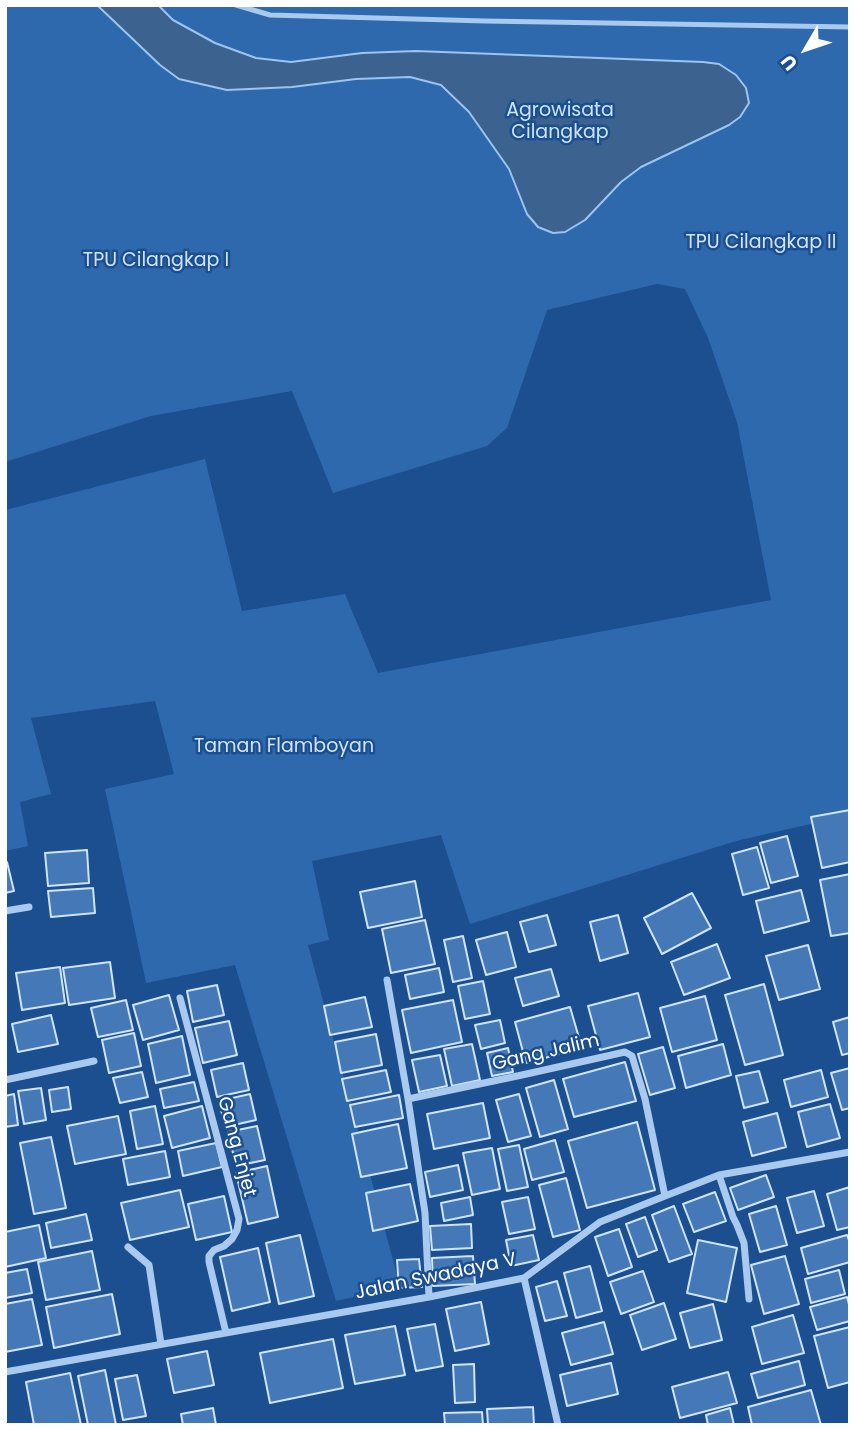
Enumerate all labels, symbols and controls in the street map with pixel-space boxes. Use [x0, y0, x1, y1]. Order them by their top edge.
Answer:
north arrow [771, 14, 841, 84]
text: U [775, 49, 804, 76]
park label: Agrowisata Cilangkap [506, 100, 614, 144]
park label: TPU Cilangkap II [686, 232, 836, 254]
park label: TPU Cilangkap I [83, 250, 229, 272]
park label: Taman Flamboyan [194, 736, 374, 758]
street label: Gang Jalim [490, 1030, 602, 1076]
street label: Gang Enjet [212, 1094, 260, 1200]
street label: Jalan Swadaya V [353, 1249, 519, 1305]

